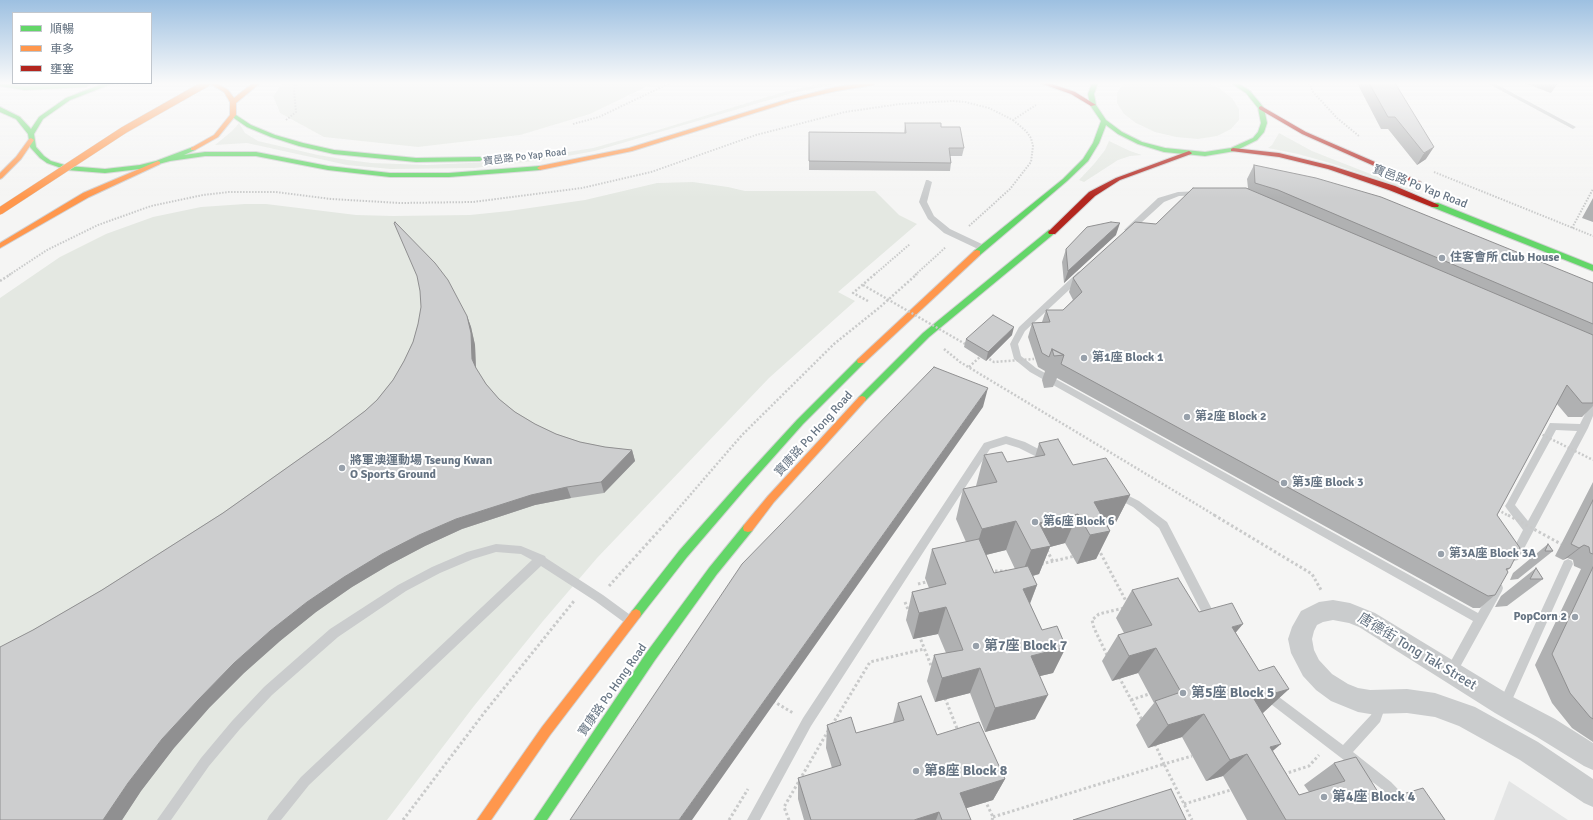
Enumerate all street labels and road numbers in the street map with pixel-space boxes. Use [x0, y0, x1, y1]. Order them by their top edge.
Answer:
street label: 寶邑路 Po Yap Road [483, 146, 567, 168]
street label: 寶邑路 Po Yap Road [1371, 162, 1469, 212]
street label: 寶康路 Po Hong Road [772, 388, 856, 480]
street label: 唐德街 Tong Tak Street [1355, 610, 1479, 694]
street label: 寶康路 Po Hong Road [576, 641, 650, 739]

